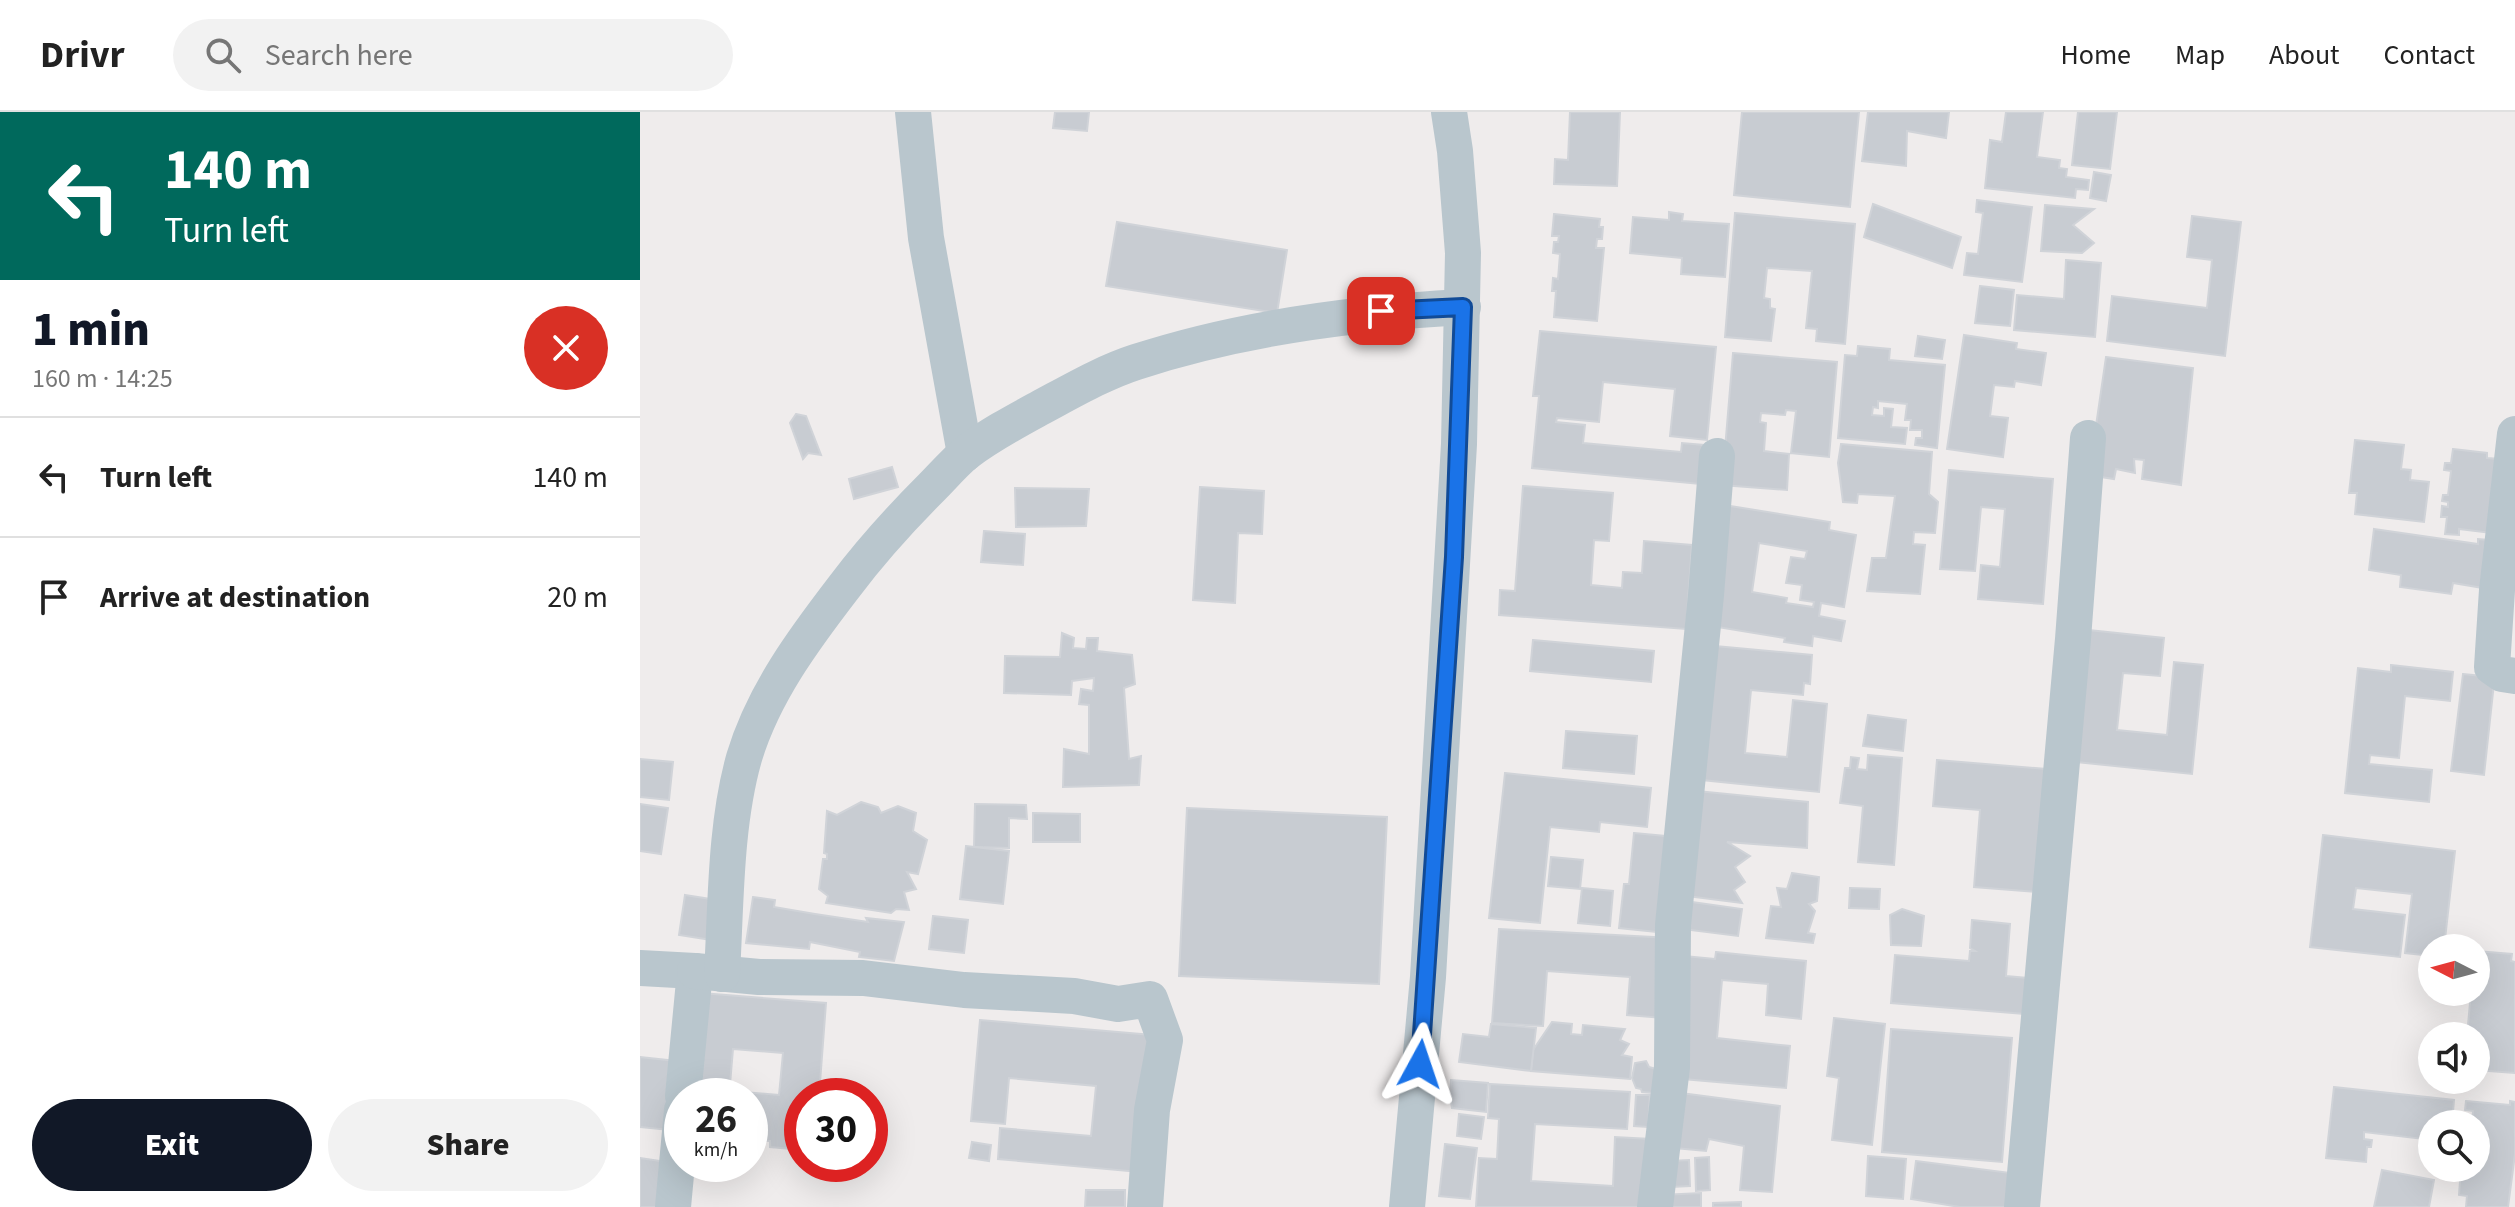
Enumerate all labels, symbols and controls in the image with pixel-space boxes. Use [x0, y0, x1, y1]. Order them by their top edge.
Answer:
search box [173, 19, 733, 91]
text: Drivr [40, 28, 125, 82]
icon: search [201, 33, 245, 77]
text: Search here [265, 34, 413, 77]
text: Home [2060, 35, 2131, 75]
text: Map [2175, 35, 2225, 75]
text: About [2269, 35, 2340, 75]
text: Contact [2384, 35, 2475, 75]
text: 140 m [164, 131, 312, 210]
icon: left [32, 144, 136, 248]
text: Turn left [164, 205, 289, 256]
pin [1347, 277, 1415, 345]
icon: arrive [1359, 289, 1403, 333]
text: 1 min [32, 296, 150, 364]
button: close [524, 306, 608, 390]
text: 160 m · 14:25 [32, 360, 173, 397]
icon: left [32, 455, 76, 499]
text: Turn left [100, 456, 212, 499]
text: 140 m [532, 456, 608, 499]
icon: arrive [32, 575, 76, 619]
text: Arrive at destination [100, 576, 370, 619]
text: 20 m [547, 576, 608, 619]
north arrow [2418, 934, 2490, 1006]
map controls [2418, 934, 2490, 1182]
position arrow [1378, 1022, 1462, 1106]
button: sound [2418, 1022, 2490, 1094]
speed limit sign: 30 [784, 1078, 888, 1182]
text: 26 [695, 1091, 737, 1148]
button: Exit [32, 1099, 312, 1191]
button: Share [328, 1099, 608, 1191]
button: search [2418, 1110, 2490, 1182]
text: km/h [694, 1136, 738, 1164]

